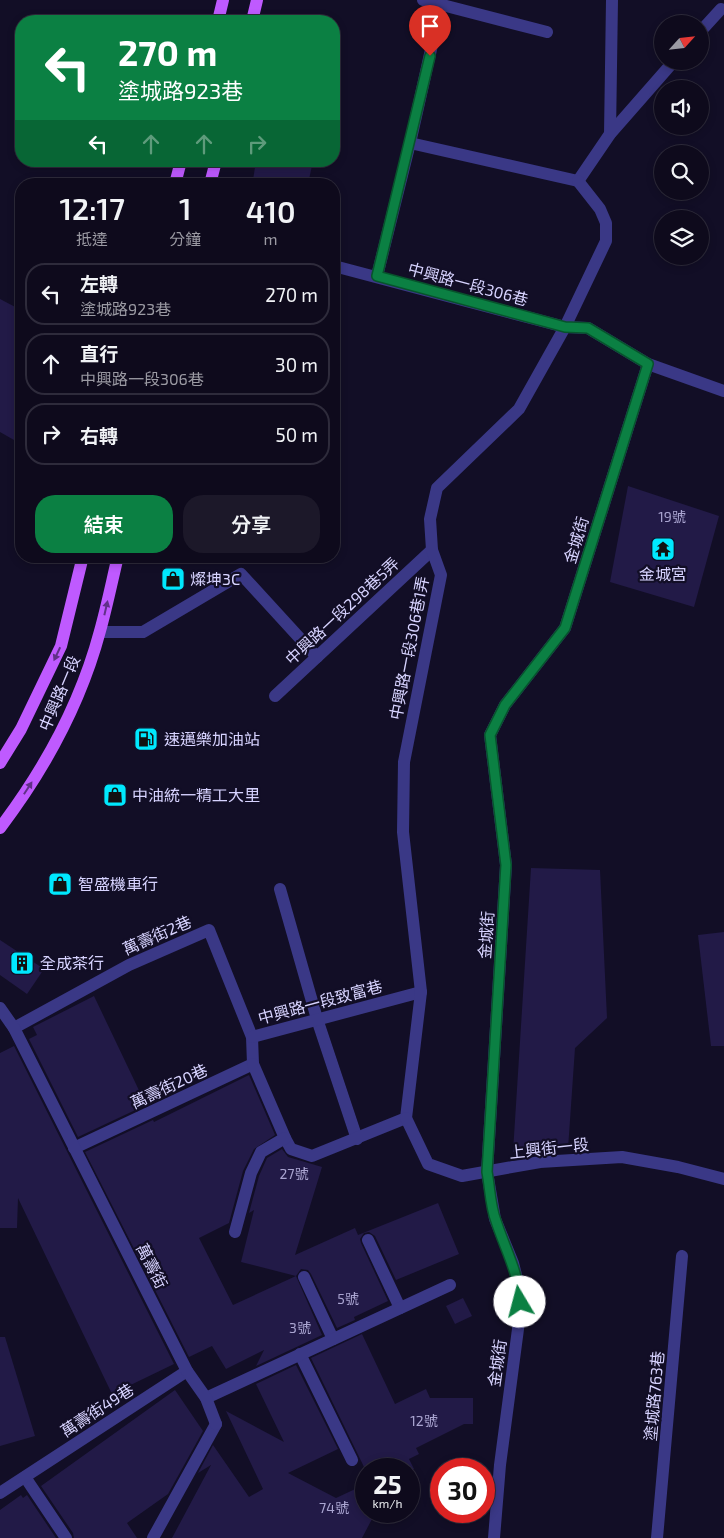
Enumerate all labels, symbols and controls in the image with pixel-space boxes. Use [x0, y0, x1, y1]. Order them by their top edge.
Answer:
pin [409, 5, 451, 56]
icon: arrive [416, 12, 444, 40]
north arrow [654, 15, 709, 70]
map controls [654, 15, 709, 265]
text: 270 m [118, 31, 217, 73]
icon: left [35, 35, 100, 100]
text: 塗城路923巷 [118, 77, 243, 103]
button: sound [654, 80, 709, 135]
icon: left [84, 130, 112, 158]
icon: ahead [137, 130, 165, 158]
icon: ahead [190, 130, 218, 158]
icon: right [243, 130, 271, 158]
button: search [654, 145, 709, 200]
text: 12:17 [59, 190, 125, 226]
text: 1 [179, 190, 191, 226]
text: 410 [246, 193, 296, 229]
button: layers [654, 210, 709, 265]
text: 抵達 [76, 229, 108, 248]
text: 分鐘 [169, 229, 201, 248]
text: m [264, 229, 278, 248]
street label: 中興路一段306巷 [406, 258, 530, 309]
text: 左轉 [80, 272, 118, 295]
icon: left [37, 280, 65, 308]
text: 270 m [265, 283, 318, 306]
text: 塗城路923巷 [80, 299, 171, 318]
text: 直行 [80, 342, 118, 365]
icon: ahead [37, 350, 65, 378]
text: 30 m [275, 353, 318, 376]
text: 中興路一段306巷 [80, 369, 204, 388]
icon: right [37, 420, 65, 448]
text: 50 m [275, 423, 318, 446]
text: 右轉 [80, 424, 118, 447]
button: 結束 [35, 495, 173, 553]
button: 分享 [183, 495, 320, 553]
house number: 19號 [658, 508, 686, 525]
street label: 金城街 [559, 514, 592, 566]
temple icon: 金城宮 [650, 536, 676, 562]
street label: 中興路一段298巷5弄 [281, 553, 402, 668]
place label: 金城宮 [639, 564, 687, 583]
shop icon: 燦坤3C [160, 566, 186, 592]
place label: 燦坤3C [190, 569, 240, 588]
street label: 中興路一段306巷1弄 [385, 574, 432, 721]
one-way arrow [102, 600, 110, 615]
one-way arrow [53, 647, 61, 661]
street label: 中興路一段 [34, 652, 83, 733]
fuel station icon: 速邁樂加油站 [133, 726, 159, 752]
place label: 速邁樂加油站 [164, 729, 260, 748]
one-way arrow [23, 781, 32, 795]
shop icon: 中油統一精工大里 [102, 782, 128, 808]
place label: 中油統一精工大里 [132, 785, 260, 804]
shop icon: 智盛機車行 [47, 871, 73, 897]
place label: 智盛機車行 [78, 874, 158, 893]
street label: 金城街 [474, 910, 497, 960]
street label: 萬壽街2巷 [120, 911, 194, 958]
building icon: 全成茶行 [9, 950, 35, 976]
place label: 全成茶行 [40, 953, 104, 972]
street label: 中興路一段致富巷 [256, 976, 384, 1027]
street label: 萬壽街20巷 [127, 1059, 210, 1112]
street label: 上興街一段 [508, 1134, 590, 1161]
house number: 27號 [279, 1165, 309, 1182]
street label: 萬壽街 [133, 1240, 172, 1291]
position arrow [493, 1275, 545, 1327]
house number: 5號 [337, 1290, 359, 1307]
house number: 3號 [289, 1319, 311, 1336]
street label: 金城街 [484, 1338, 509, 1388]
street label: 塗城路763巷 [640, 1350, 667, 1442]
street label: 萬壽街49巷 [57, 1379, 137, 1440]
house number: 12號 [410, 1412, 438, 1429]
speed limit sign: 30 [430, 1458, 495, 1523]
text: 25 [373, 1469, 402, 1499]
text: km/h [373, 1496, 402, 1510]
house number: 74號 [319, 1499, 349, 1516]

